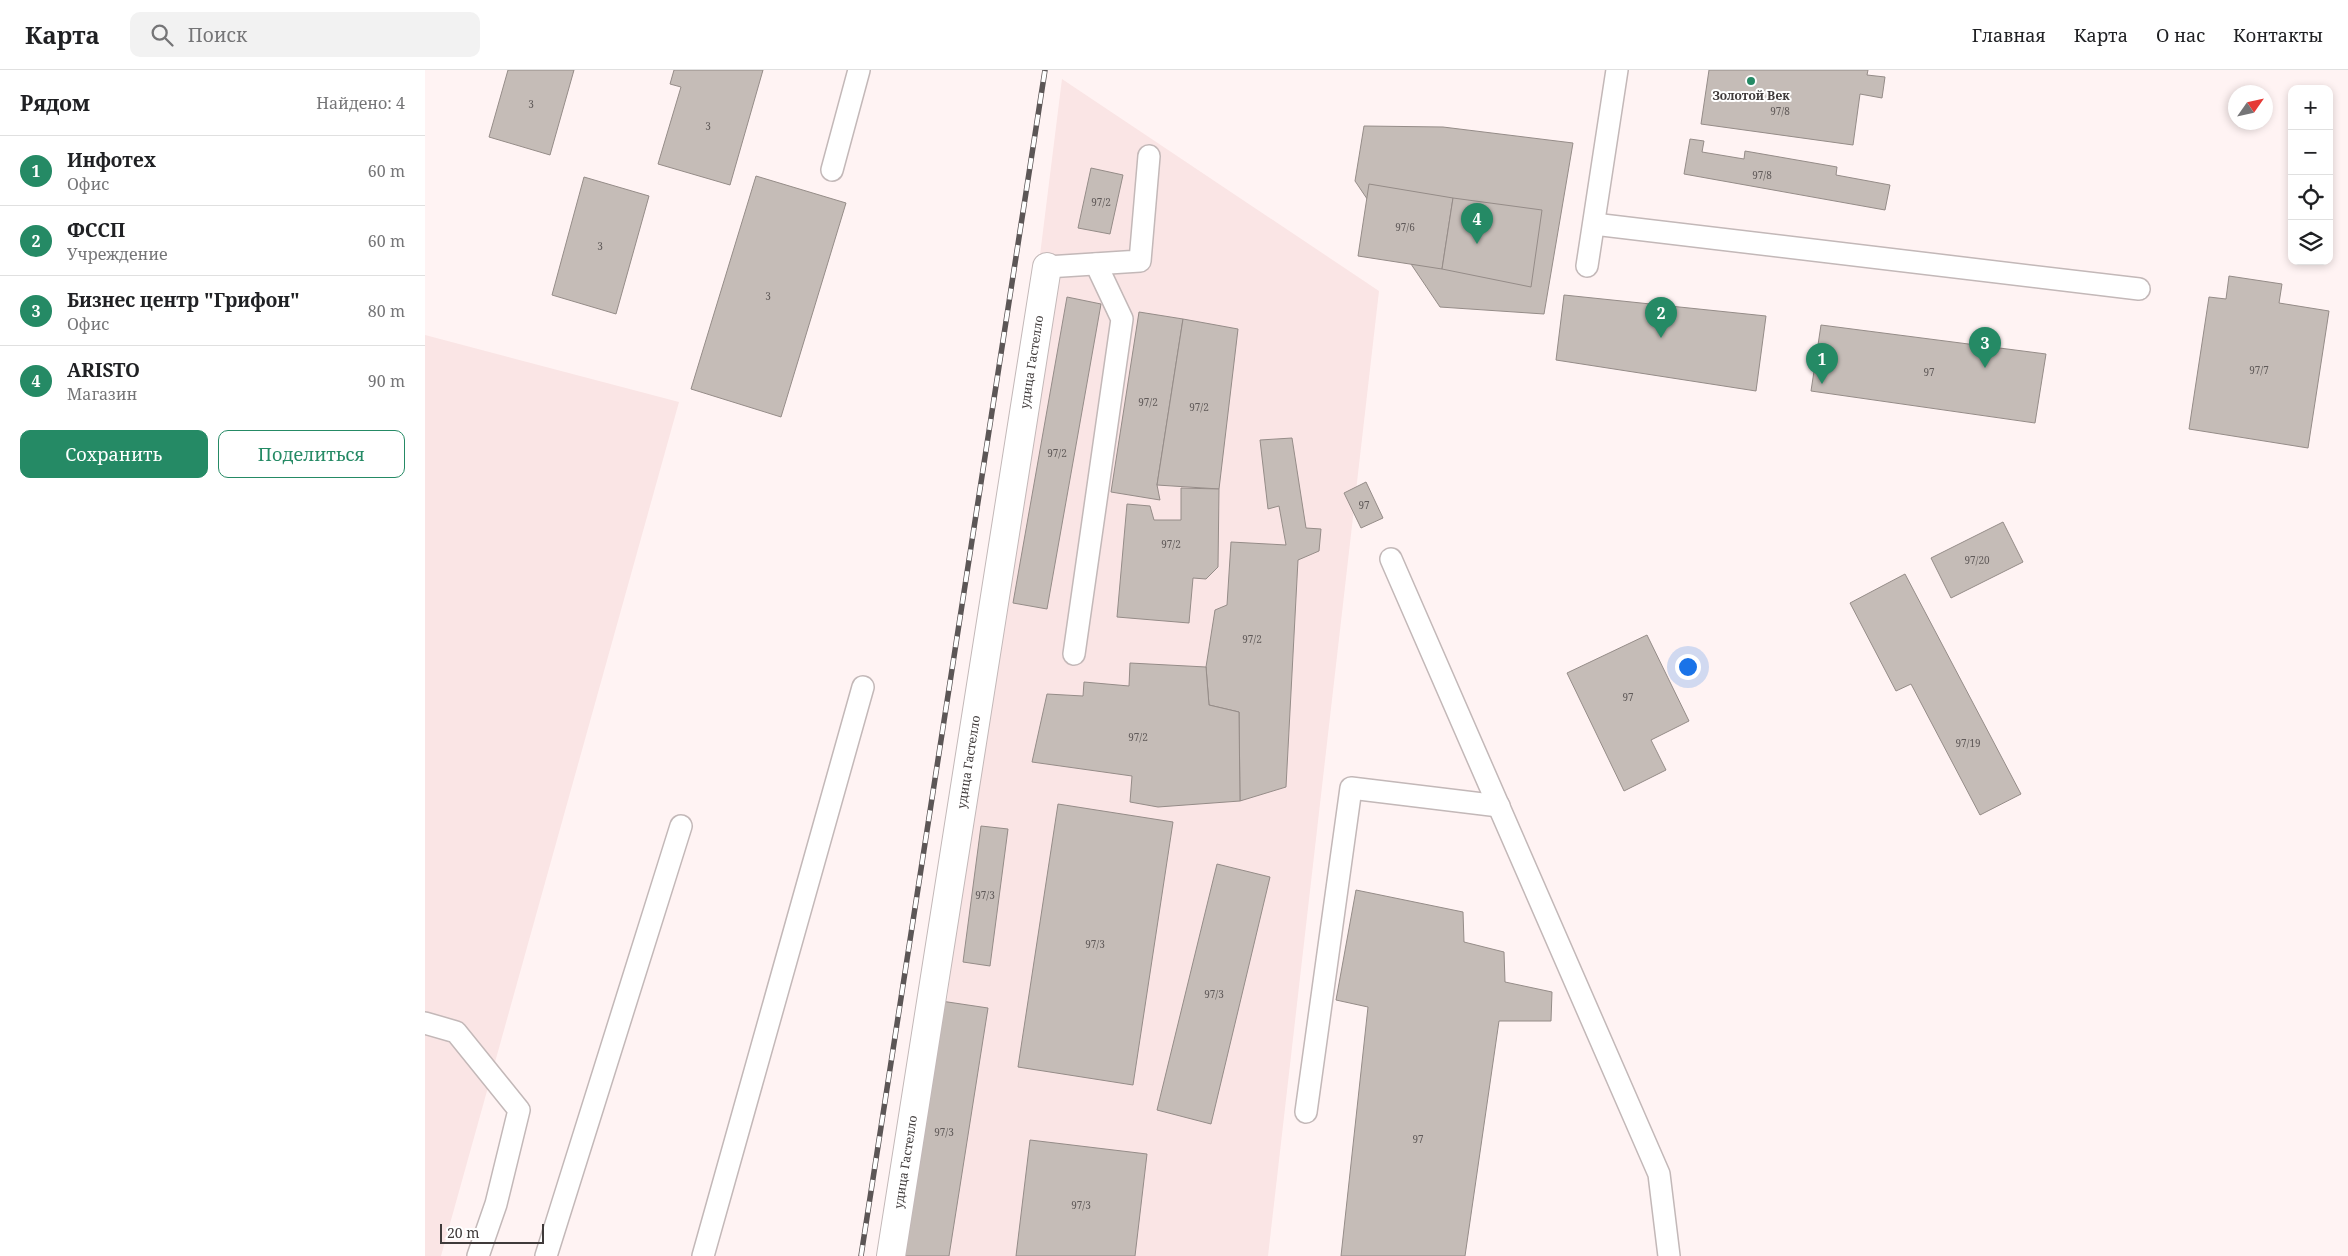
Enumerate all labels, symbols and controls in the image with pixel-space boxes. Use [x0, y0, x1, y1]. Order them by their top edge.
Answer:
search box [130, 12, 480, 57]
text: Карта [25, 18, 100, 51]
icon: search [148, 21, 176, 49]
text: Поиск [188, 22, 247, 48]
text: Главная [1972, 23, 2046, 47]
text: Карта [2074, 23, 2128, 47]
text: О нас [2156, 23, 2205, 47]
text: Контакты [2233, 23, 2323, 47]
marker: Золотой Век [1745, 75, 1757, 87]
north arrow [2228, 85, 2273, 130]
map controls [2288, 85, 2333, 265]
button: + [2288, 85, 2333, 130]
place label: Золотой Век [1712, 87, 1790, 104]
text: Рядом [20, 89, 90, 117]
text: Найдено: 4 [316, 92, 405, 114]
house number: 3 [528, 97, 534, 111]
house number: 97/8 [1770, 104, 1790, 118]
house number: 3 [705, 119, 711, 133]
button: − [2288, 130, 2333, 175]
text: Инфотех [67, 147, 156, 173]
text: 1 [31, 160, 41, 182]
text: 60 m [368, 160, 405, 182]
house number: 97/8 [1752, 168, 1772, 182]
text: Офис [67, 173, 109, 195]
button: locate [2288, 175, 2333, 220]
house number: 97/2 [1091, 195, 1111, 209]
pin: 4 [1461, 203, 1493, 244]
text: ФССП [67, 217, 125, 243]
house number: 97/6 [1395, 220, 1415, 234]
button: layers [2288, 220, 2333, 265]
text: 2 [31, 230, 41, 252]
text: 60 m [368, 230, 405, 252]
house number: 3 [597, 239, 603, 253]
text: Учреждение [67, 243, 168, 265]
text: Бизнес центр "Грифон" [67, 287, 300, 313]
house number: 3 [765, 289, 771, 303]
pin: 2 [1645, 297, 1677, 338]
text: 3 [31, 300, 41, 322]
text: 80 m [368, 300, 405, 322]
text: Офис [67, 313, 109, 335]
street label: удица Гастелло [1016, 314, 1047, 410]
pin: 3 [1969, 327, 2001, 368]
pin: 1 [1806, 343, 1838, 384]
text: ARISTO [67, 357, 140, 383]
house number: 97/7 [2249, 363, 2269, 377]
house number: 97 [1923, 365, 1935, 379]
text: 4 [31, 370, 41, 392]
text: 90 m [368, 370, 405, 392]
text: Магазин [67, 383, 137, 405]
house number: 97/2 [1138, 395, 1158, 409]
house number: 97/2 [1189, 400, 1209, 414]
button: Сохранить [20, 430, 208, 478]
button: Поделиться [218, 430, 405, 478]
house number: 97/2 [1047, 446, 1067, 460]
house number: 97 [1358, 498, 1370, 512]
house number: 97/2 [1161, 537, 1181, 551]
house number: 97/20 [1964, 553, 1990, 567]
house number: 97/2 [1242, 632, 1262, 646]
your location [1675, 654, 1701, 680]
house number: 97 [1622, 690, 1634, 704]
street label: удица Гастелло [953, 714, 984, 810]
house number: 97/2 [1128, 730, 1148, 744]
house number: 97/19 [1955, 736, 1981, 750]
house number: 97/3 [975, 888, 995, 902]
house number: 97/3 [1085, 937, 1105, 951]
house number: 97/3 [1204, 987, 1224, 1001]
street label: удица Гастелло [890, 1114, 921, 1210]
house number: 97/3 [934, 1125, 954, 1139]
house number: 97 [1412, 1132, 1424, 1146]
house number: 97/3 [1071, 1198, 1091, 1212]
scale bar [440, 1221, 544, 1244]
text: 20 m [447, 1223, 480, 1242]

